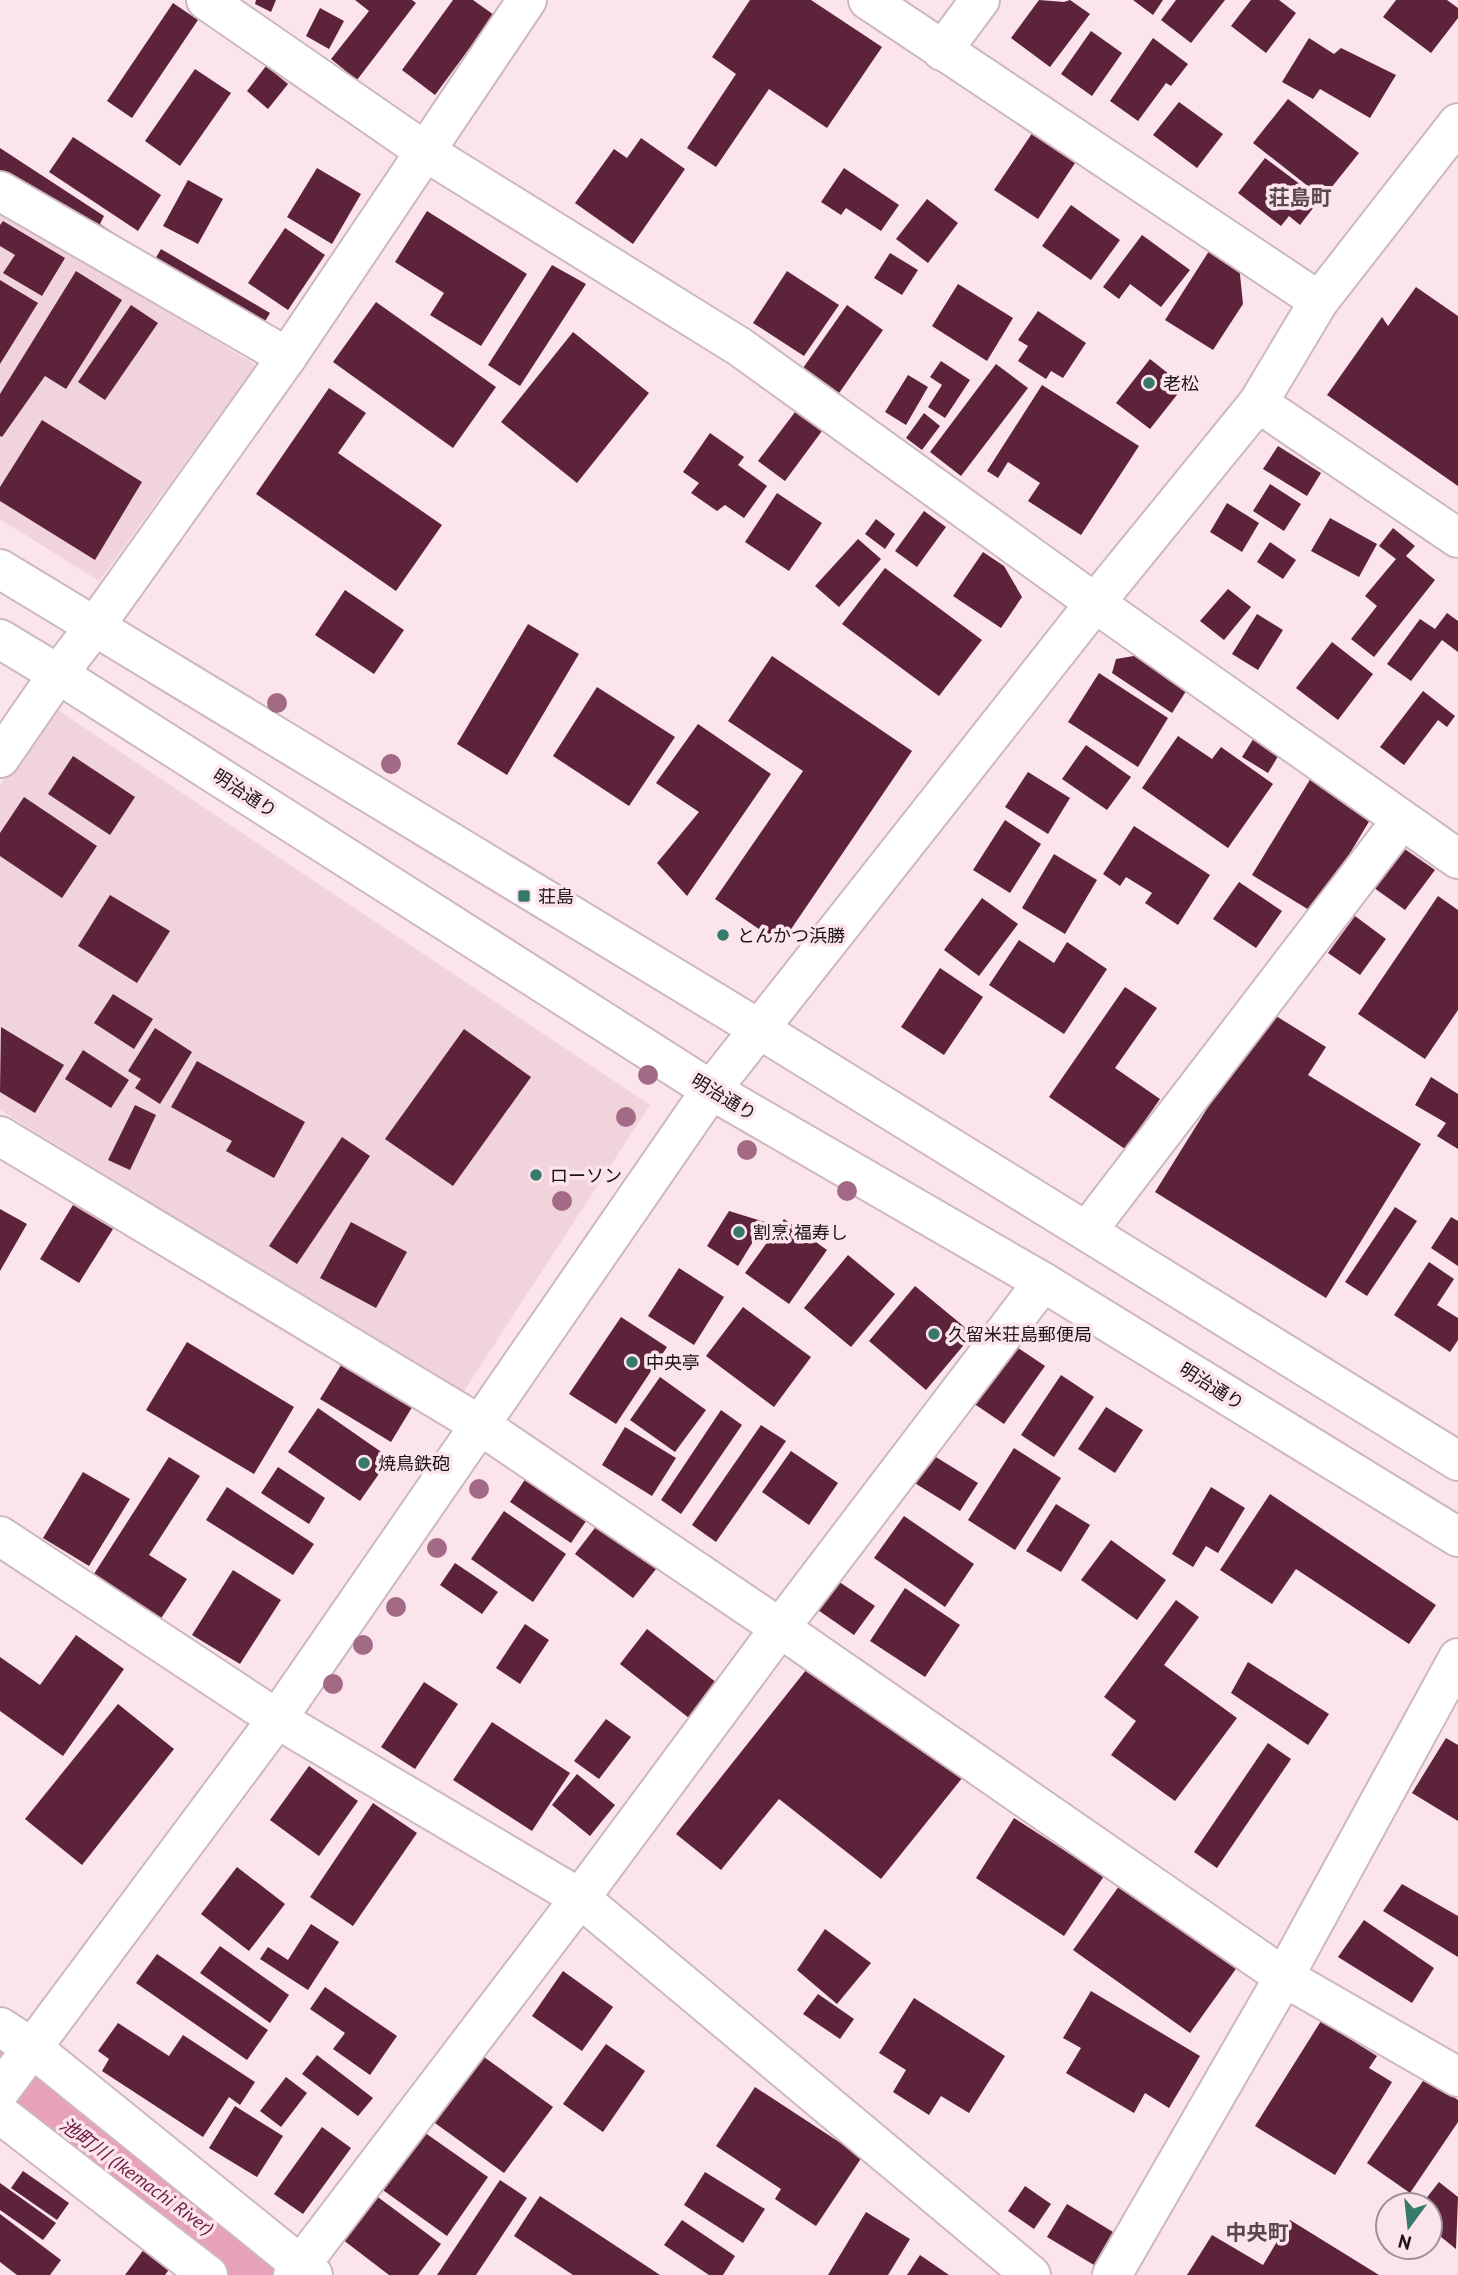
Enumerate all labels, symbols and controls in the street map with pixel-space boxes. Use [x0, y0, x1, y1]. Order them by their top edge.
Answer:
district label: 荘島町 [1269, 184, 1332, 211]
place label: 老松 [1163, 372, 1199, 395]
marker: 老松 [1141, 375, 1157, 391]
street label: 明治通り [209, 764, 281, 822]
place label: 荘島 [538, 885, 574, 908]
marker: 荘島 [516, 888, 532, 904]
place label: とんかつ浜勝 [737, 924, 845, 947]
marker: とんかつ浜勝 [715, 927, 731, 943]
street label: 明治通り [687, 1069, 761, 1125]
place label: ローソン [550, 1164, 622, 1187]
marker: ローソン [528, 1167, 544, 1183]
place label: 割烹 福寿し [753, 1221, 848, 1244]
marker: 割烹 福寿し [731, 1224, 747, 1240]
place label: 久留米荘島郵便局 [948, 1323, 1092, 1346]
marker: 久留米荘島郵便局 [926, 1326, 942, 1342]
place label: 中央亭 [646, 1351, 700, 1374]
marker: 中央亭 [624, 1354, 640, 1370]
street label: 明治通り [1175, 1357, 1249, 1415]
place label: 焼鳥鉄砲 [378, 1452, 450, 1475]
marker: 焼鳥鉄砲 [356, 1455, 372, 1471]
water label: 池町川 (Ikemachi River) [55, 2112, 219, 2240]
north arrow [1374, 2191, 1444, 2261]
district label: 中央町 [1226, 2219, 1289, 2246]
text: N [1395, 2229, 1414, 2256]

